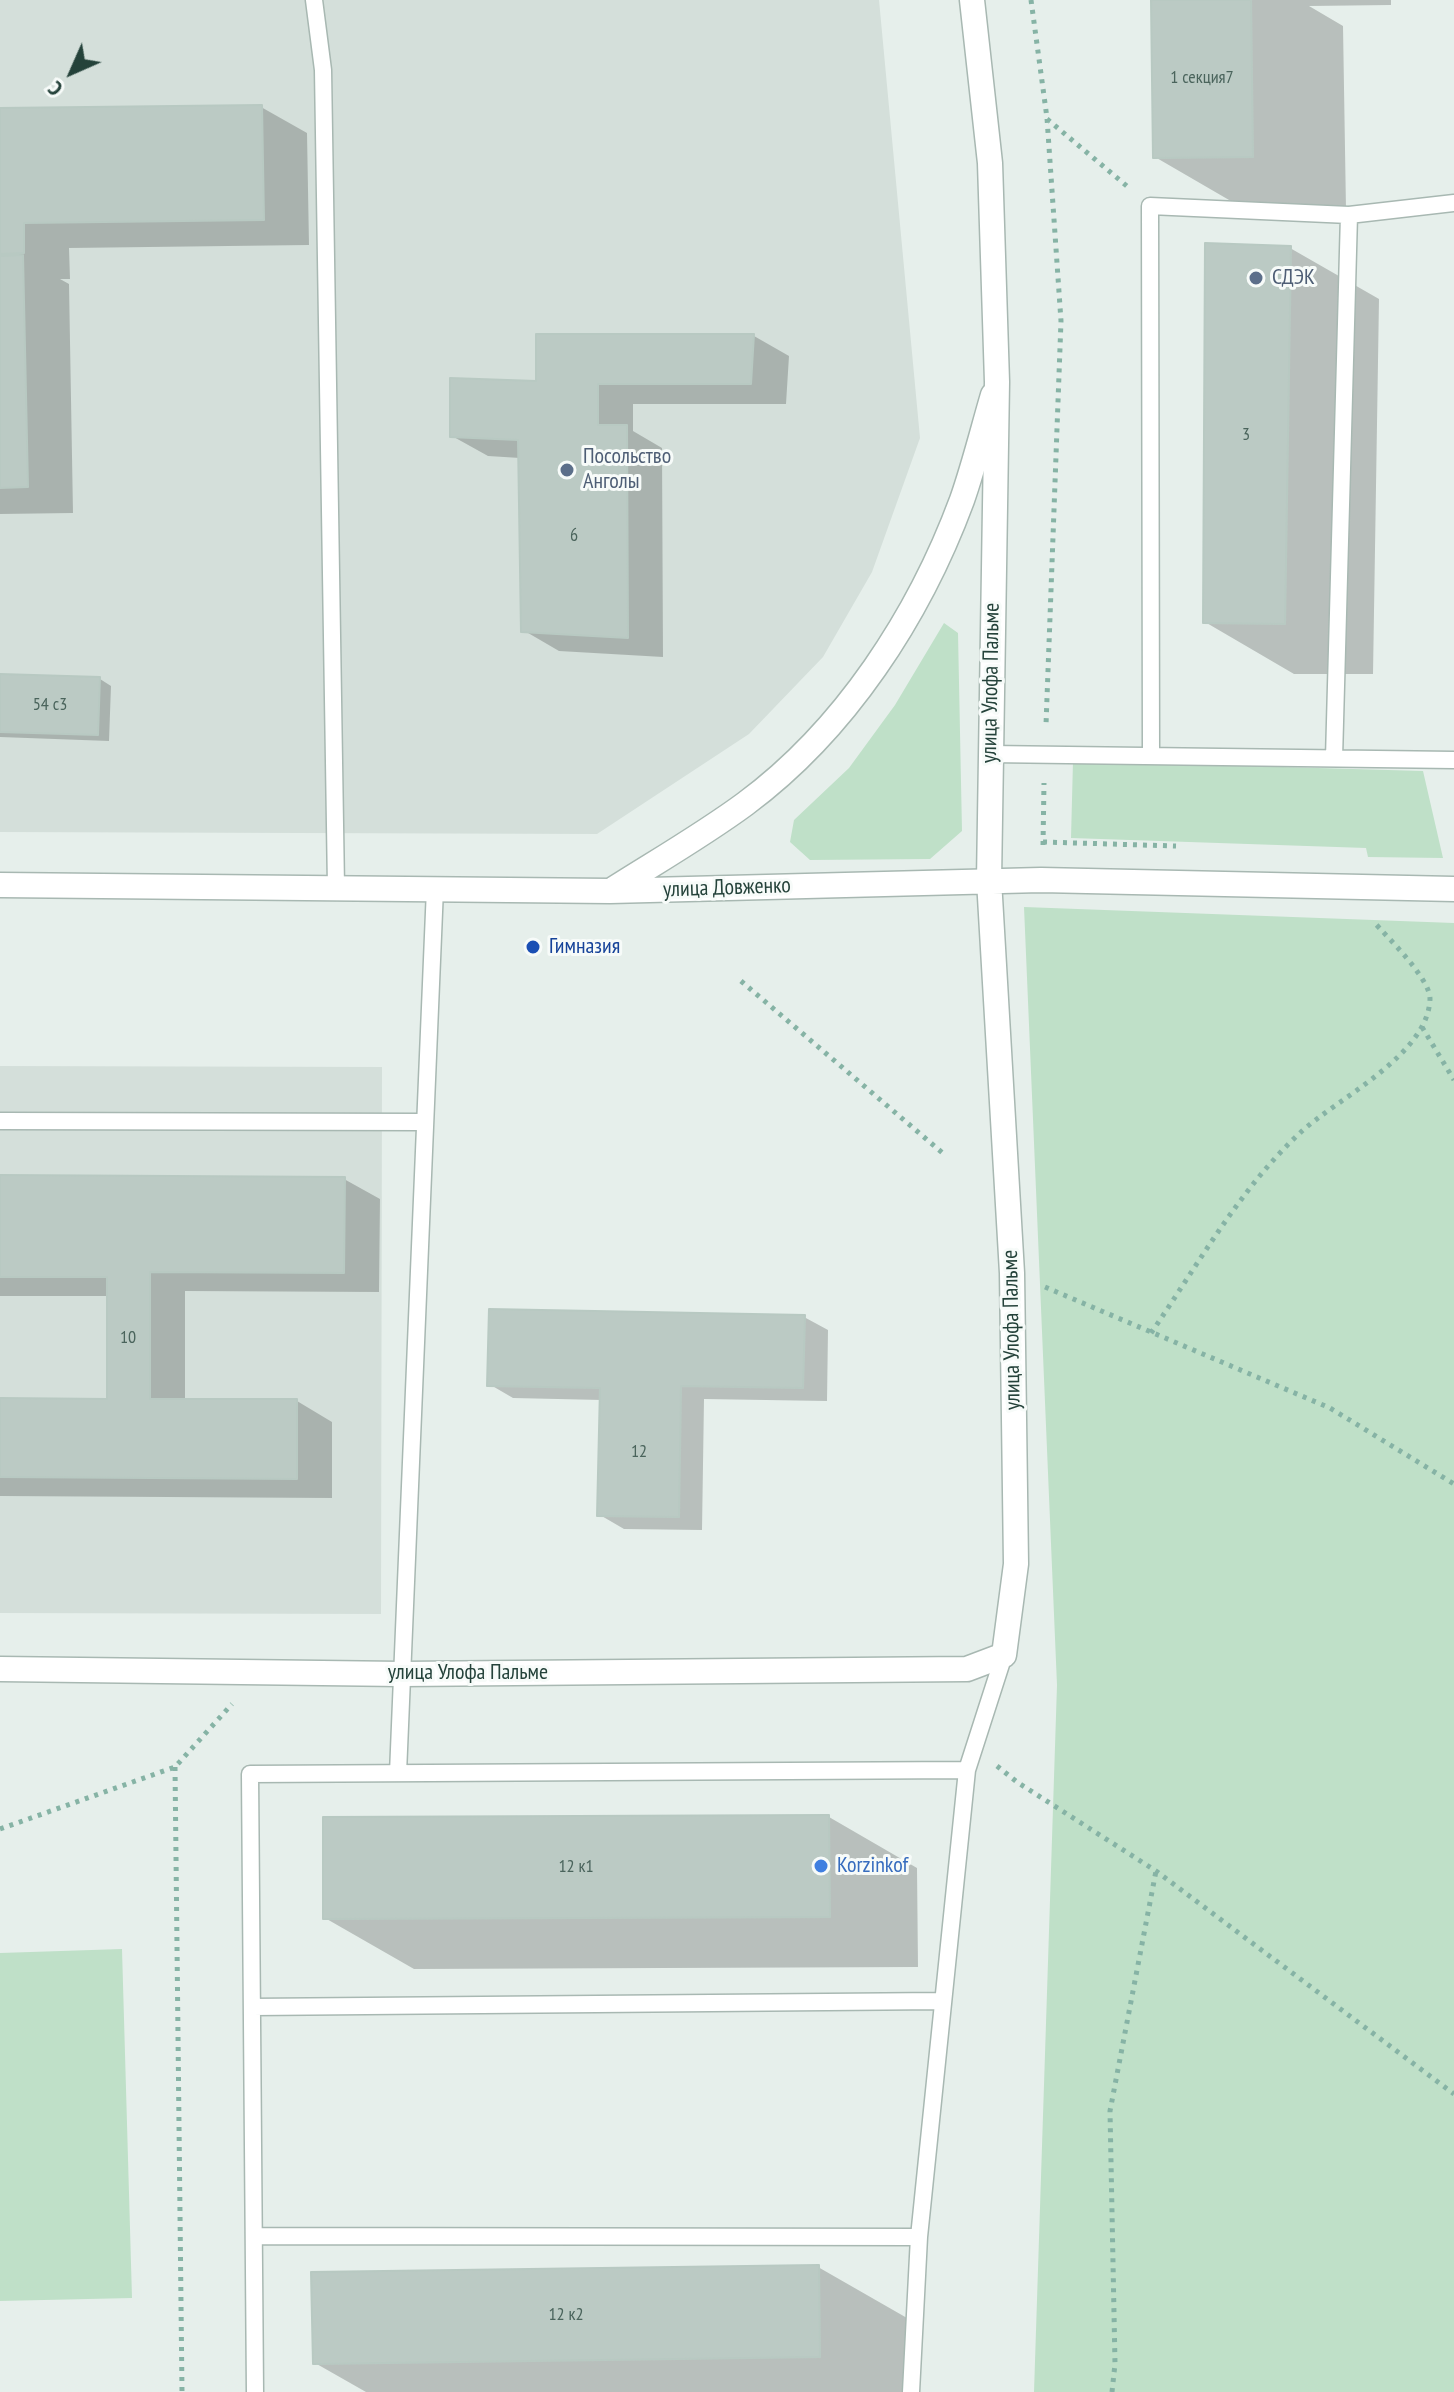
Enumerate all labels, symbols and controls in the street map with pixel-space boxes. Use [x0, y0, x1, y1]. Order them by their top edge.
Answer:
north arrow [32, 32, 112, 112]
house number: 1 секция7 [1170, 67, 1234, 89]
text: С [42, 76, 68, 102]
place label: СДЭК [1272, 265, 1315, 291]
marker: СДЭК [1247, 269, 1265, 287]
house number: 3 [1242, 424, 1250, 446]
place label: Посольство Анголы [583, 444, 671, 496]
marker: Посольство Анголы [558, 461, 576, 479]
house number: 6 [570, 525, 578, 547]
street label: улица Улофа Пальме [976, 603, 1006, 763]
house number: 54 с3 [33, 694, 67, 716]
street label: улица Довженко [663, 873, 791, 903]
place label: Гимназия [549, 934, 620, 960]
marker: Гимназия [524, 938, 542, 956]
street label: улица Улофа Пальме [997, 1250, 1027, 1410]
house number: 10 [120, 1327, 136, 1349]
house number: 12 [631, 1441, 647, 1463]
street label: улица Улофа Пальме [388, 1660, 548, 1686]
place label: Korzinkof [837, 1853, 908, 1879]
house number: 12 к1 [558, 1856, 594, 1878]
marker: Korzinkof [812, 1857, 830, 1875]
house number: 12 к2 [548, 2304, 584, 2326]

